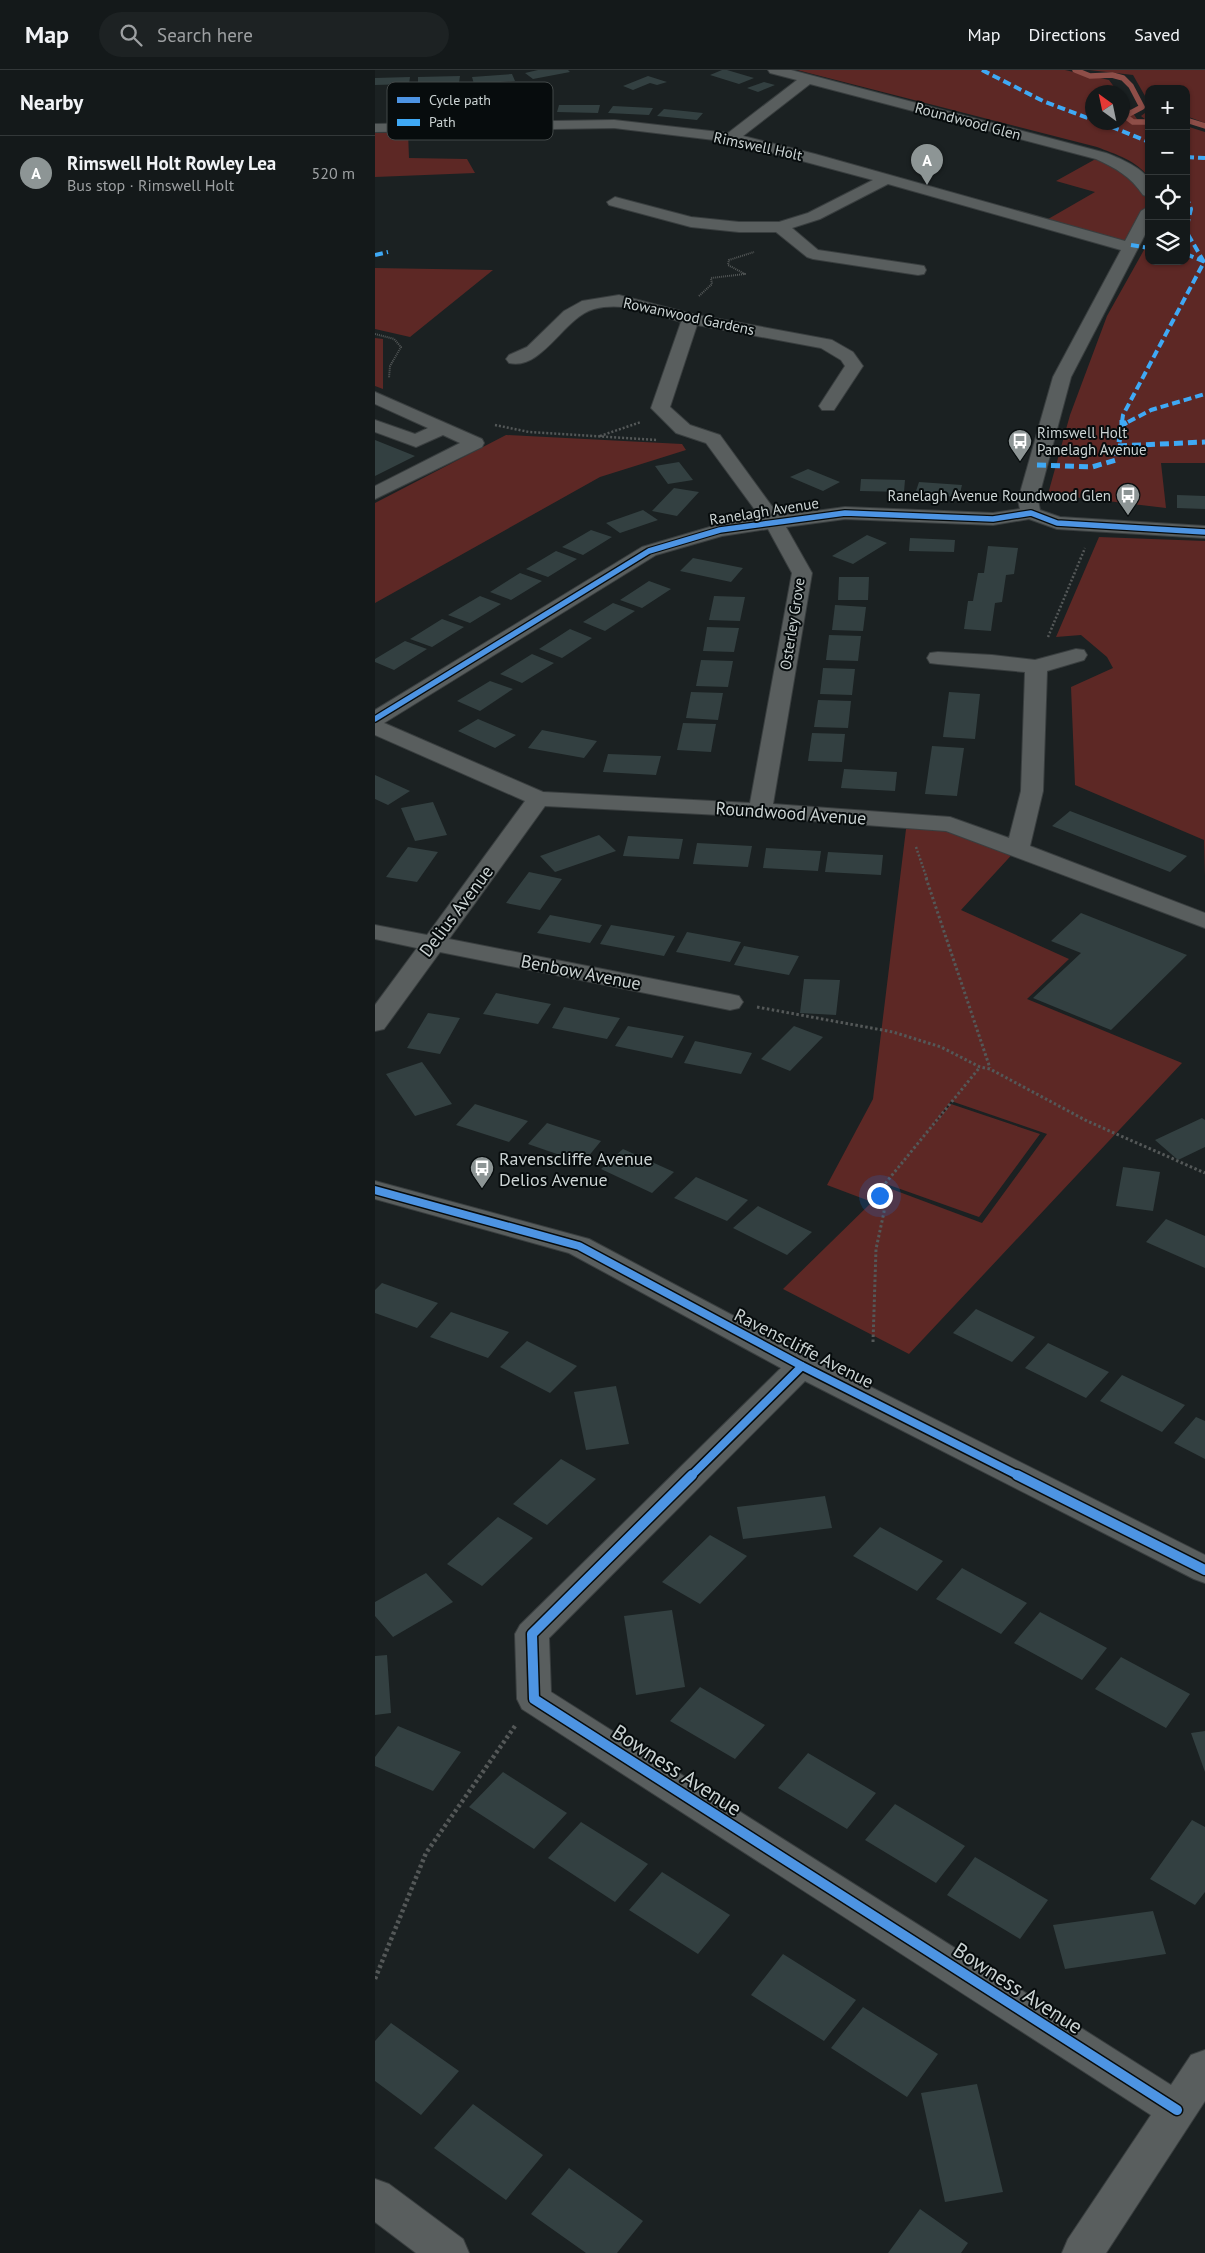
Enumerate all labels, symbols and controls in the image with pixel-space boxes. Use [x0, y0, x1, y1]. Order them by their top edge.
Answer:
search box [99, 12, 449, 57]
text: Map [25, 19, 69, 50]
icon: search [117, 21, 145, 49]
text: Search here [157, 23, 253, 47]
text: Map [968, 23, 1000, 46]
text: Directions [1028, 23, 1106, 46]
text: Saved [1134, 23, 1180, 46]
legend [387, 82, 553, 140]
north arrow [1085, 85, 1130, 130]
map controls [1145, 85, 1190, 265]
button: + [1145, 85, 1190, 130]
text: Nearby [20, 89, 83, 116]
text: Cycle path [429, 91, 491, 109]
street label: Roundwood Glen [913, 98, 1023, 144]
text: Path [429, 113, 456, 131]
street label: Rimswell Holt [712, 127, 804, 165]
button: − [1145, 130, 1190, 175]
pin: A [911, 144, 943, 185]
text: Rimswell Holt Rowley Lea [67, 151, 276, 175]
text: A [31, 163, 41, 183]
text: 520 m [312, 163, 355, 183]
text: Bus stop · Rimswell Holt [67, 175, 234, 195]
button: locate [1145, 175, 1190, 220]
button: layers [1145, 220, 1190, 265]
street label: Rowanwood Gardens [622, 293, 756, 339]
place label: Rimswell Holt Panelagh Avenue [1037, 423, 1147, 459]
bus stop icon: Rimswell Holt Panelagh Avenue [1007, 428, 1033, 462]
bus stop icon: Ranelagh Avenue Roundwood Glen [1115, 482, 1141, 516]
place label: Ranelagh Avenue Roundwood Glen [887, 486, 1111, 505]
street label: Ranelagh Avenue [708, 493, 820, 529]
street label: Osterley Grove [775, 577, 809, 671]
street label: Roundwood Avenue [715, 796, 867, 830]
street label: Delius Avenue [414, 861, 498, 961]
street label: Benbow Avenue [519, 949, 643, 995]
place label: Ravenscliffe Avenue Delios Avenue [499, 1147, 653, 1191]
bus stop icon: Ravenscliffe Avenue Delios Avenue [469, 1155, 495, 1189]
your location [867, 1183, 893, 1209]
street label: Ravenscliffe Avenue [730, 1303, 878, 1393]
street label: Bowness Avenue [607, 1718, 747, 1822]
street label: Bowness Avenue [948, 1936, 1088, 2040]

